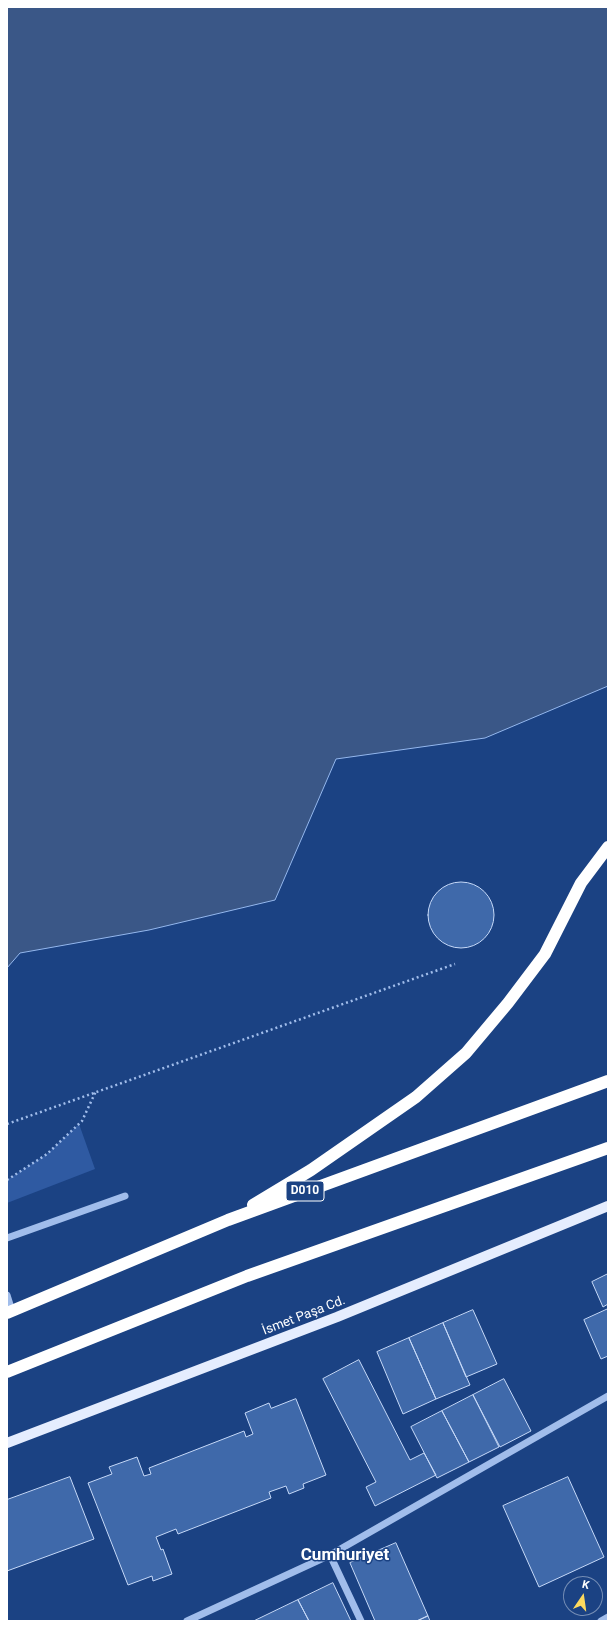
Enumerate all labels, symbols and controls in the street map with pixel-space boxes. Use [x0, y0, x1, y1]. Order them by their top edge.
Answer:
road number: D010 [286, 1181, 324, 1201]
street label: İsmet Paşa Cd. [260, 1293, 348, 1339]
district label: Cumhuriyet [301, 1546, 389, 1566]
north arrow [563, 1576, 603, 1616]
text: K [581, 1578, 590, 1592]

